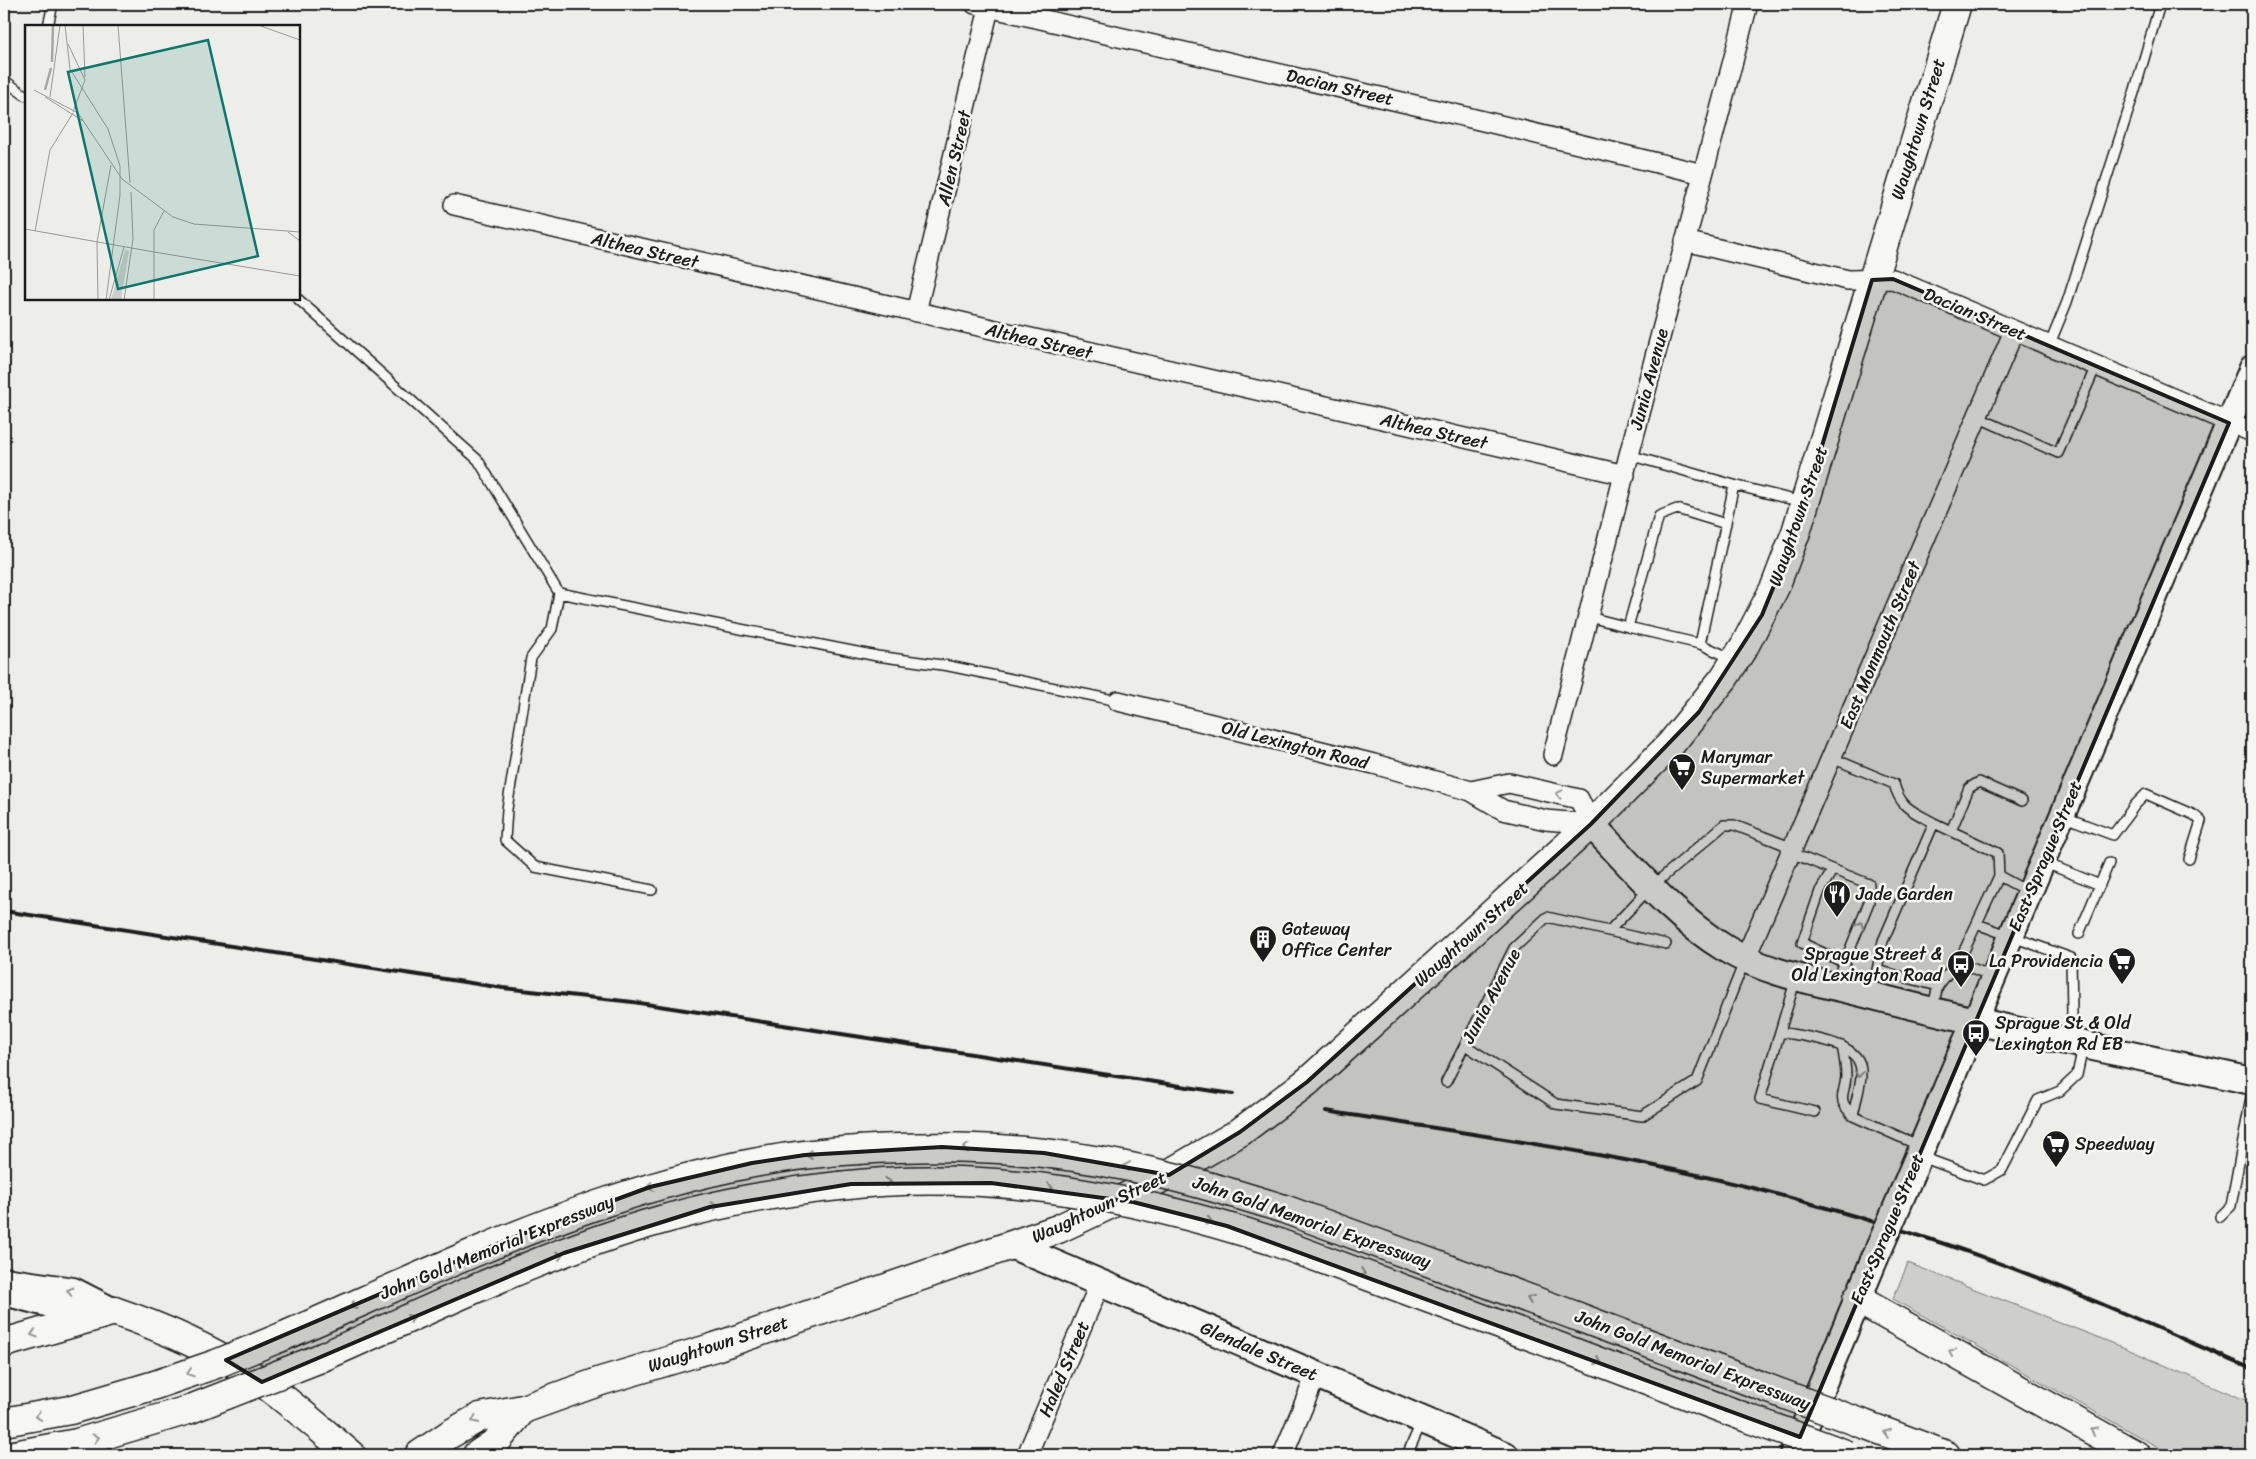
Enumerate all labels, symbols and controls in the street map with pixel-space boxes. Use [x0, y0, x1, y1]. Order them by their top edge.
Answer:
inset map [25, 25, 300, 300]
street label: Waughtown Street [1881, 54, 1955, 204]
street label: Dacian Street [1283, 59, 1397, 115]
street label: Allen Street [927, 106, 981, 210]
street label: Althea Street [587, 222, 702, 278]
street label: Dacian Street [1918, 278, 2032, 350]
street label: Althea Street [981, 313, 1096, 369]
street label: Junia Avenue [1620, 324, 1678, 434]
street label: Althea Street [1376, 403, 1491, 459]
street label: Waughtown Street [1759, 441, 1837, 590]
street label: East Monmouth Street [1830, 555, 1930, 734]
street label: Old Lexington Road [1218, 711, 1373, 779]
place label: Marymar Supermarket [1701, 741, 1805, 794]
supermarket icon: Marymar Supermarket [1667, 752, 1697, 791]
street label: East Sprague Street [1999, 775, 2091, 937]
one-way arrow [1554, 789, 1563, 800]
street label: Waughtown Street [1406, 873, 1536, 995]
place label: Jade Garden [1855, 878, 1953, 910]
restaurant icon: Jade Garden [1822, 879, 1852, 918]
place label: Gateway Office Center [1282, 913, 1393, 966]
one-way arrow [1853, 921, 1864, 930]
building icon: Gateway Office Center [1248, 924, 1278, 963]
place label: Sprague Street & Old Lexington Road [1791, 938, 1944, 991]
street label: Junia Avenue [1452, 942, 1530, 1050]
place label: La Providencia [1989, 945, 2103, 977]
supermarket icon: La Providencia [2107, 946, 2137, 985]
bus stop icon: Sprague Street & Old Lexington Road [1946, 949, 1976, 988]
place label: Sprague St & Old Lexington Rd EB [1995, 1007, 2132, 1060]
bus stop icon: Sprague St & Old Lexington Rd EB [1961, 1018, 1991, 1057]
one-way arrow [1854, 1071, 1865, 1079]
place label: Speedway [2075, 1128, 2155, 1160]
supermarket icon: Speedway [2041, 1129, 2071, 1168]
one-way arrow [961, 1142, 969, 1153]
street label: East Sprague Street [1841, 1148, 1933, 1310]
one-way arrow [805, 1149, 813, 1160]
street label: Waughtown Street [1026, 1162, 1172, 1252]
one-way arrow [1122, 1162, 1131, 1172]
street label: John Gold Memorial Expressway [1188, 1166, 1436, 1278]
one-way arrow [884, 1177, 892, 1188]
one-way arrow [647, 1182, 655, 1192]
one-way arrow [1046, 1182, 1054, 1193]
street label: John Gold Memorial Expressway [374, 1185, 620, 1309]
one-way arrow [711, 1201, 720, 1212]
one-way arrow [1204, 1215, 1213, 1226]
one-way arrow [555, 1250, 564, 1261]
one-way arrow [1358, 1267, 1366, 1277]
one-way arrow [67, 1286, 75, 1296]
one-way arrow [1526, 1295, 1535, 1305]
one-way arrow [349, 1299, 358, 1310]
street label: John Gold Memorial Expressway [1570, 1300, 1816, 1420]
street label: Waughtown Street [643, 1306, 793, 1382]
street label: Glendale Street [1195, 1312, 1323, 1390]
one-way arrow [406, 1314, 415, 1325]
street label: Haled Street [1029, 1316, 1099, 1422]
one-way arrow [30, 1329, 38, 1339]
one-way arrow [1948, 1348, 1957, 1358]
one-way arrow [1593, 1355, 1601, 1365]
one-way arrow [187, 1367, 195, 1377]
one-way arrow [33, 1410, 42, 1421]
one-way arrow [472, 1413, 481, 1423]
one-way arrow [2090, 1428, 2099, 1438]
one-way arrow [1883, 1429, 1892, 1439]
one-way arrow [91, 1433, 100, 1444]

